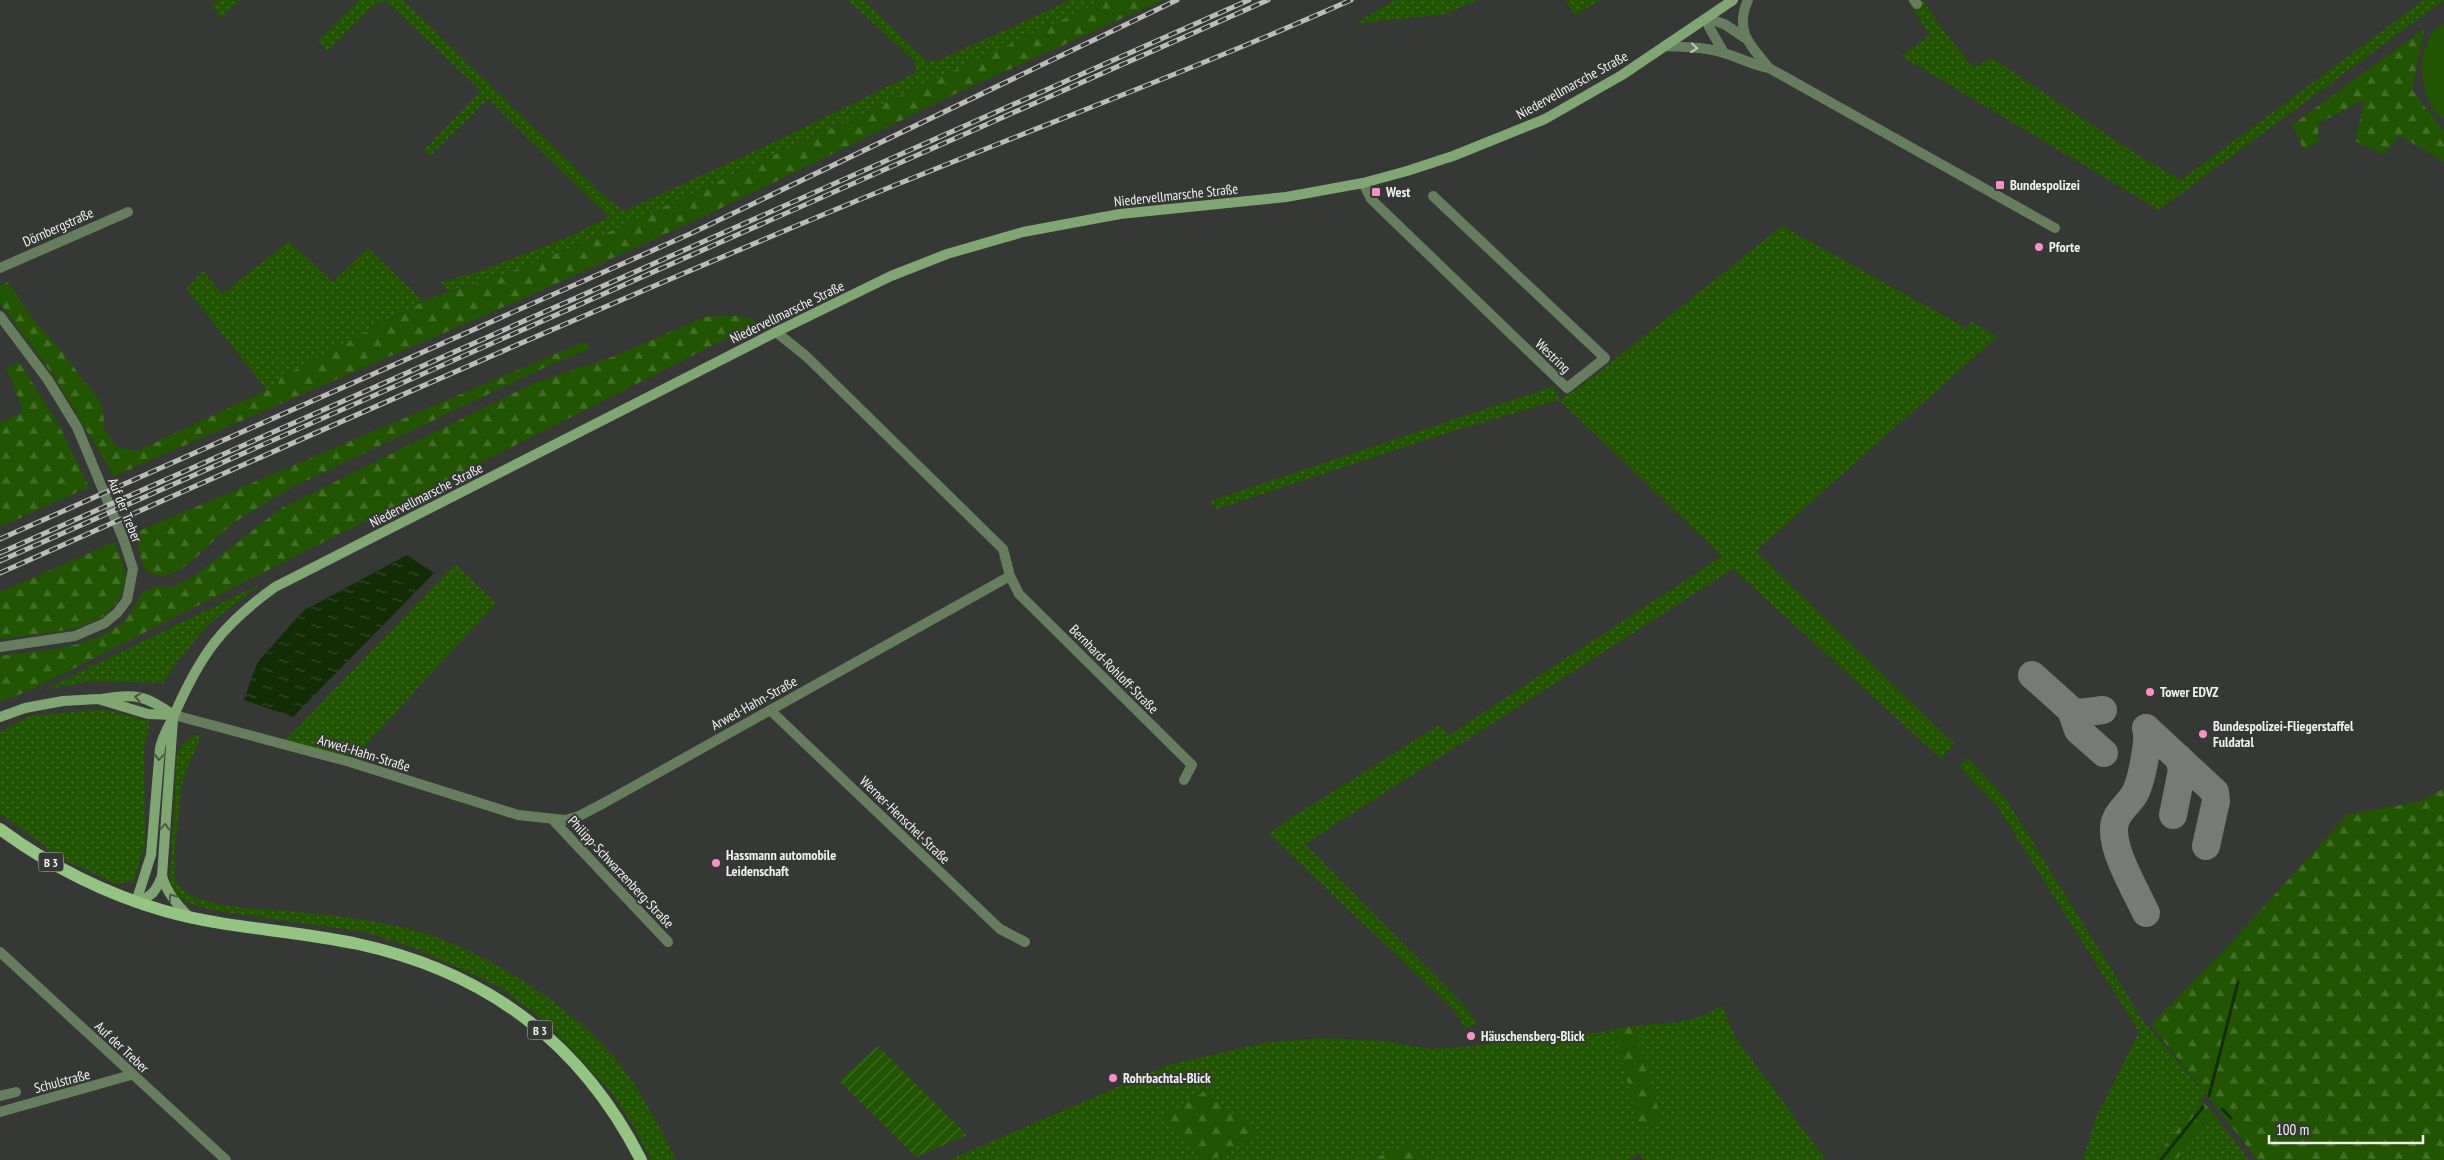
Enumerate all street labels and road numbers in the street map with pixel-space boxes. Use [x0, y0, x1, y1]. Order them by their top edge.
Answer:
street label: Niedervellmarsche Straße [1513, 47, 1631, 123]
street label: Niedervellmarsche Straße [1113, 180, 1239, 210]
street label: Dörnbergstraße [20, 203, 96, 251]
street label: Niedervellmarsche Straße [727, 276, 847, 347]
street label: Westring [1532, 335, 1574, 377]
street label: Niedervellmarsche Straße [366, 459, 486, 531]
street label: Auf der Treber [104, 475, 146, 545]
street label: Bernhard-Rohloff-Straße [1066, 621, 1163, 718]
street label: Arwed-Hahn-Straße [708, 672, 800, 734]
street label: Arwed-Hahn-Straße [316, 730, 413, 776]
street label: Werner-Henschel-Straße [856, 772, 954, 868]
street label: Philipp-Schwarzenberg-Straße [564, 812, 678, 932]
road number: B 3 [38, 852, 64, 872]
street label: Auf der Treber [91, 1017, 153, 1077]
road number: B 3 [528, 1020, 552, 1040]
street label: Schulstraße [32, 1065, 92, 1097]

